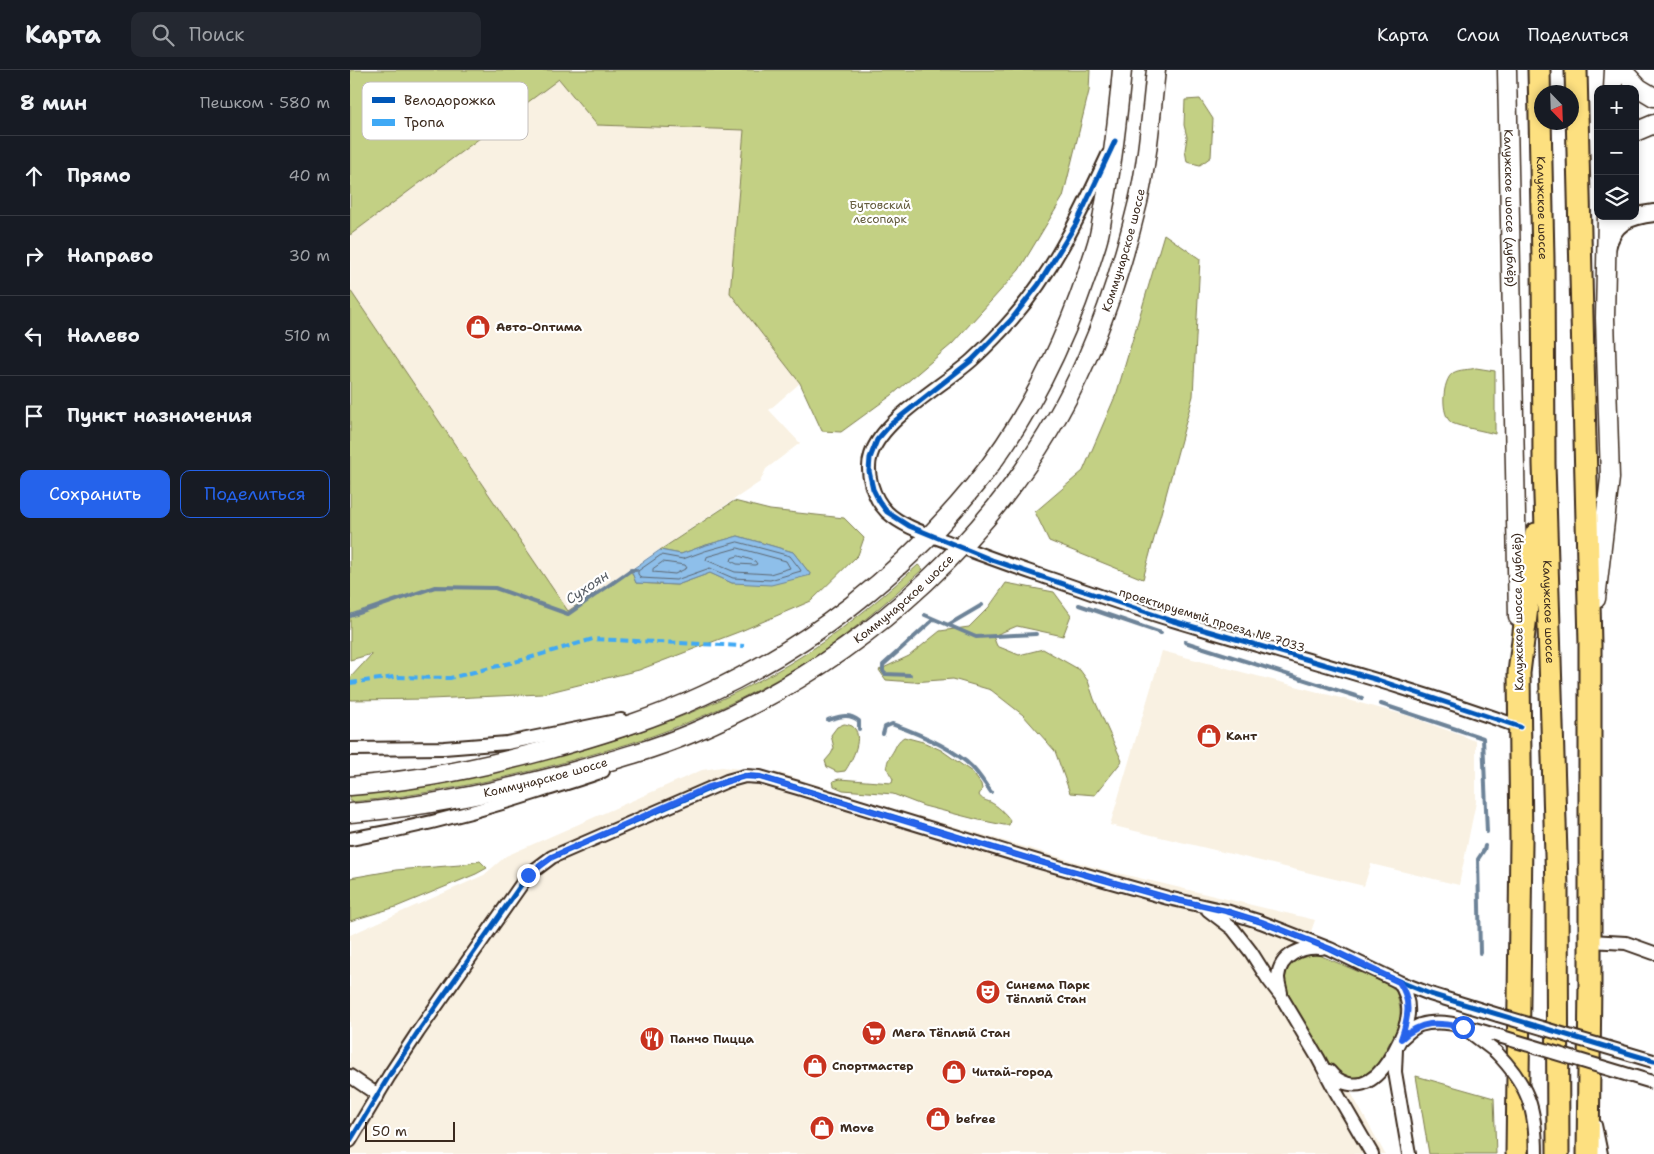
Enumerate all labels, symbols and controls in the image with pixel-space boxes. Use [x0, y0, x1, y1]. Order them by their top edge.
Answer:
search box [131, 12, 481, 57]
text: Карта [25, 19, 101, 51]
icon: search [149, 21, 177, 49]
text: Поиск [189, 22, 244, 47]
text: Карта [1377, 23, 1428, 47]
text: Слои [1456, 23, 1500, 47]
text: Поделиться [1528, 23, 1629, 47]
legend [362, 82, 528, 140]
north arrow [1534, 85, 1579, 130]
map controls [1594, 85, 1639, 220]
button: + [1594, 85, 1639, 130]
text: 8 мин [20, 89, 87, 117]
text: Велодорожка [404, 91, 496, 109]
text: Пешком · 580 m [200, 92, 330, 113]
text: Тропа [404, 113, 445, 131]
street label: Калужское шоссе (дублёр) [1500, 129, 1519, 287]
button: − [1594, 130, 1639, 175]
street label: Калужское шоссе [1533, 156, 1551, 260]
icon: ahead [20, 162, 48, 190]
text: Прямо [67, 163, 131, 188]
text: 40 m [288, 165, 330, 186]
button: layers [1594, 175, 1639, 220]
street label: Коммунарское шоссе [1098, 187, 1149, 314]
park label: Бутовский лесопарк [849, 197, 911, 227]
icon: right [20, 242, 48, 270]
text: Направо [67, 243, 153, 268]
text: 30 m [289, 245, 330, 266]
shop icon: Авто-Оптима [465, 314, 491, 340]
place label: Авто-Оптима [496, 319, 583, 335]
icon: left [20, 322, 48, 350]
text: Налево [67, 323, 140, 348]
text: 510 m [284, 325, 330, 346]
icon: arrive [20, 402, 48, 430]
text: Пункт назначения [67, 403, 252, 428]
button: Сохранить [20, 470, 170, 518]
button: Поделиться [180, 470, 330, 518]
street label: Калужское шоссе (дублёр) [1509, 533, 1527, 691]
street label: Коммунарское шоссе [850, 551, 957, 647]
street label: Калужское шоссе [1539, 560, 1558, 664]
water label: Сухоян [562, 566, 612, 608]
street label: проектируемый проезд № 7033 [1117, 584, 1307, 656]
shop icon: Кант [1196, 723, 1222, 749]
place label: Кант [1226, 728, 1258, 744]
street label: Коммунарское шоссе [482, 754, 610, 801]
route end [517, 864, 540, 887]
place label: Синема Парк Тёплый Стан [1006, 977, 1090, 1007]
theatre icon: Синема Парк Тёплый Стан [975, 979, 1001, 1005]
route start [1452, 1016, 1475, 1039]
supermarket icon: Мега Тёплый Cтан [861, 1020, 887, 1046]
place label: Мега Тёплый Cтан [892, 1025, 1010, 1041]
restaurant icon: Панчо Пицца [639, 1026, 665, 1052]
place label: Панчо Пицца [670, 1031, 755, 1047]
shop icon: Спортмастер [802, 1053, 828, 1079]
place label: Спортмастер [832, 1058, 914, 1074]
shop icon: Читай-город [941, 1059, 967, 1085]
place label: Читай-город [972, 1064, 1053, 1080]
shop icon: befree [925, 1106, 951, 1132]
place label: befree [956, 1111, 996, 1127]
shop icon: Move [809, 1115, 835, 1141]
scale bar [365, 1119, 455, 1142]
place label: Move [840, 1120, 874, 1136]
text: 50 m [372, 1122, 407, 1140]

